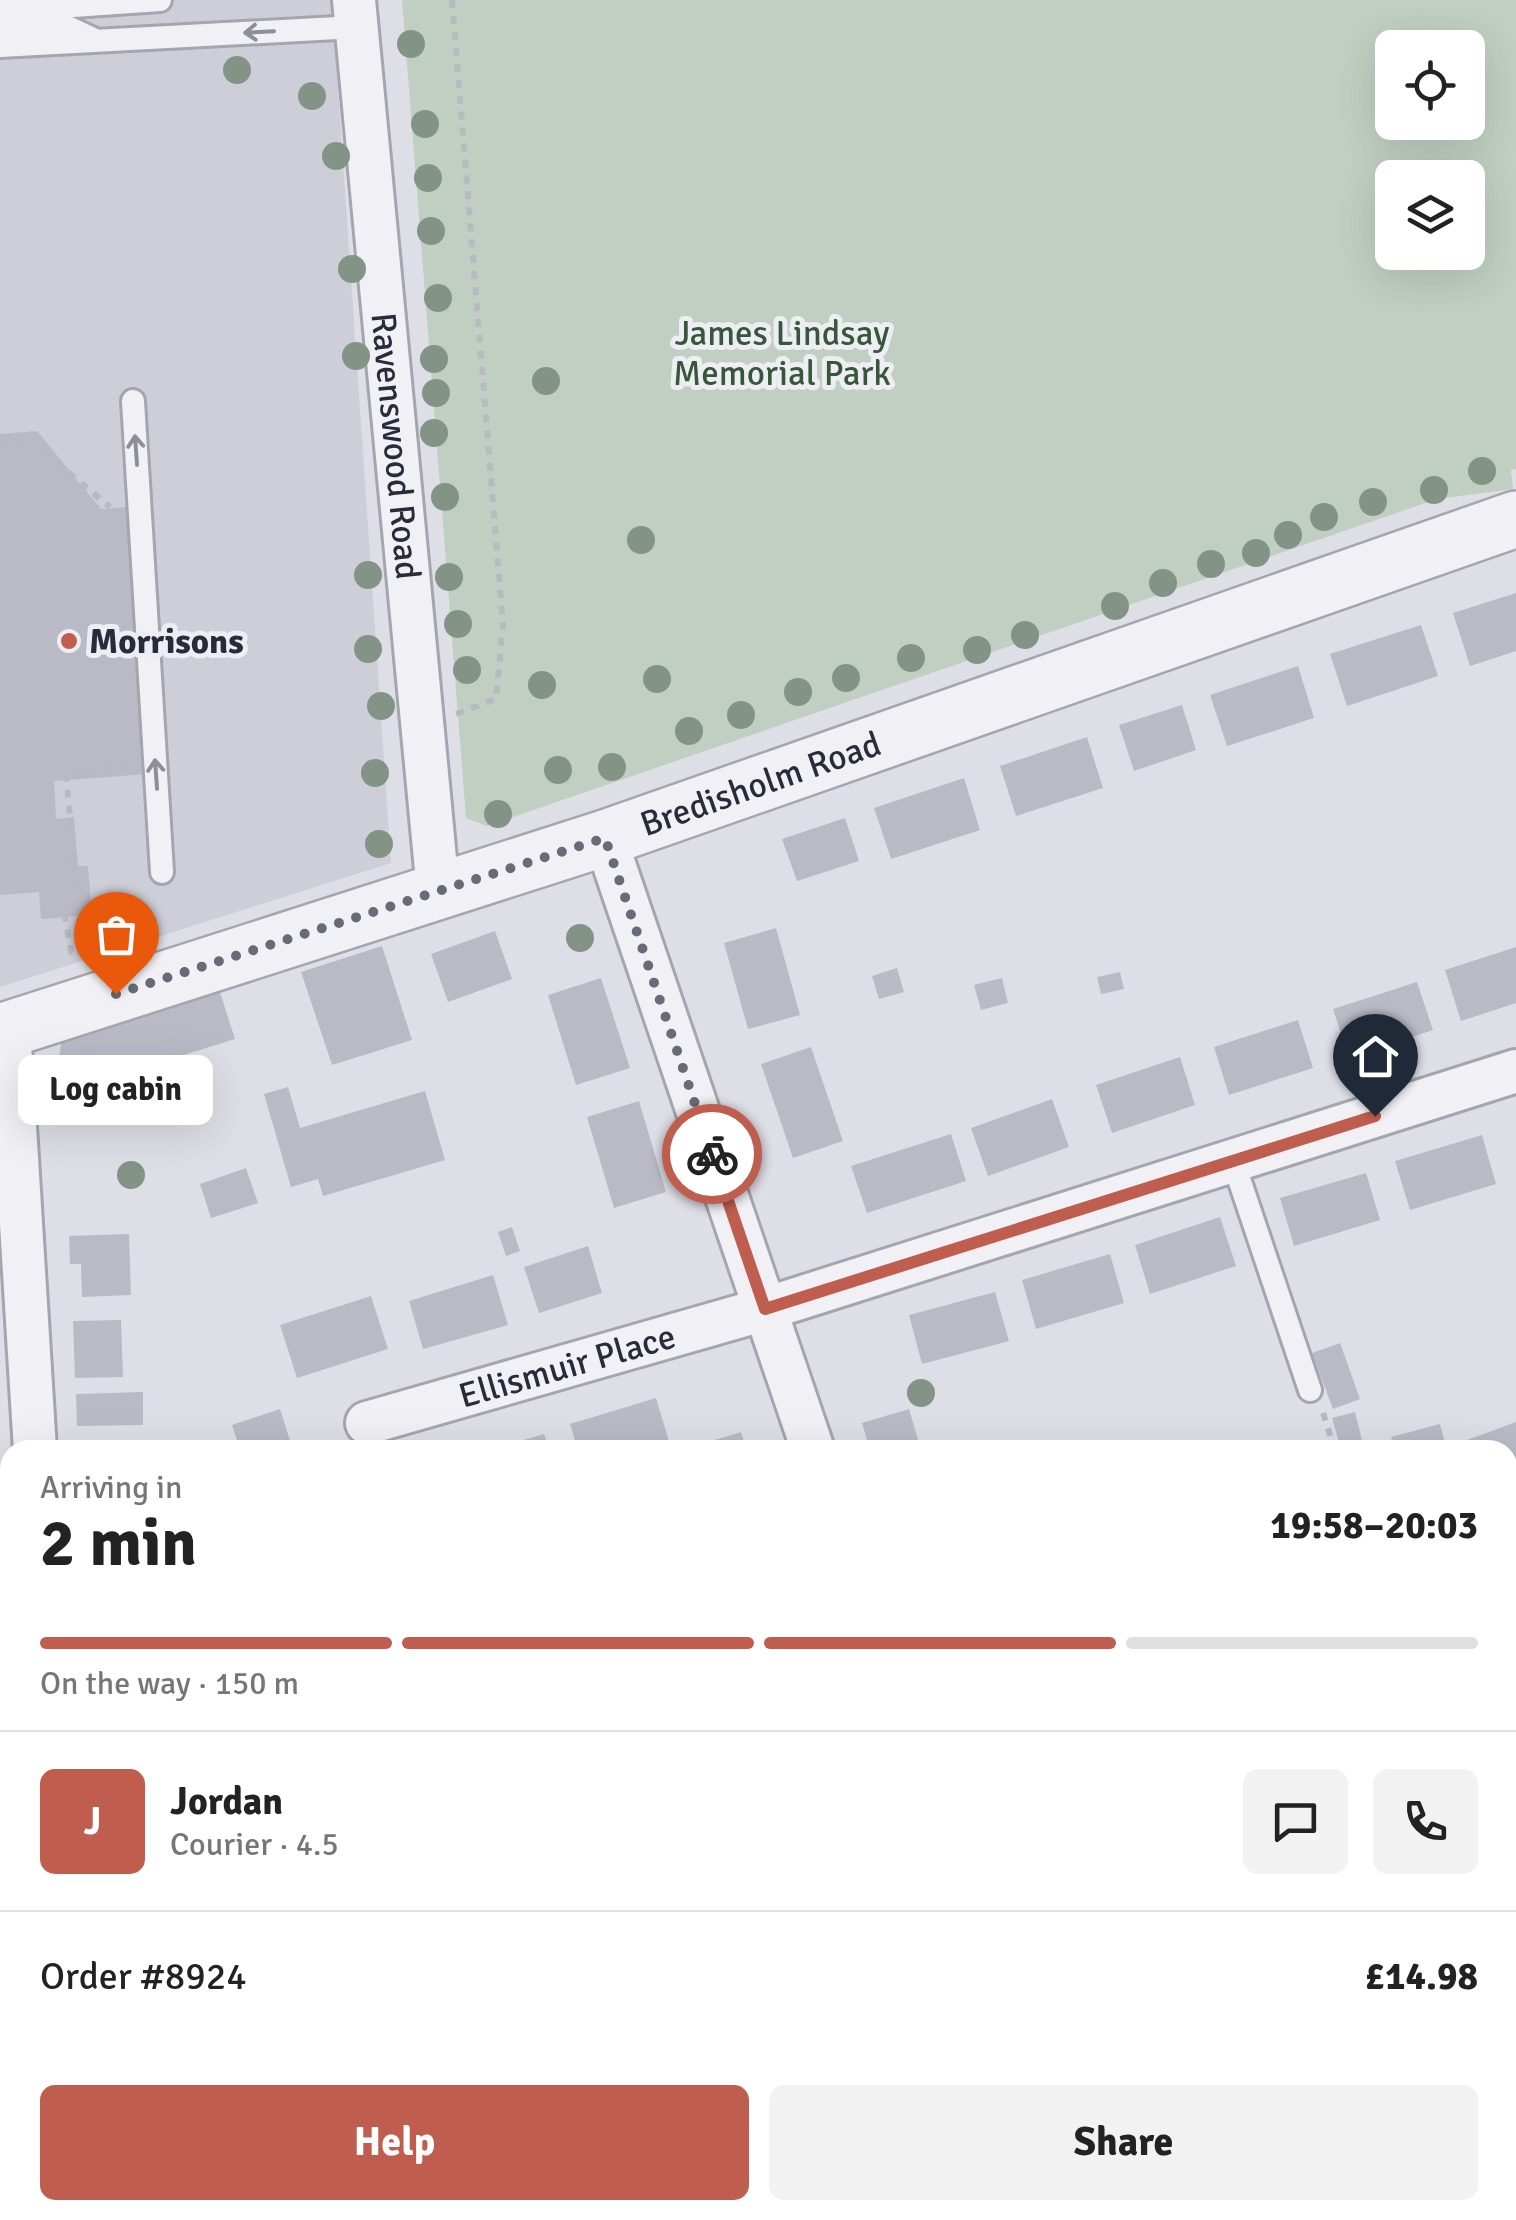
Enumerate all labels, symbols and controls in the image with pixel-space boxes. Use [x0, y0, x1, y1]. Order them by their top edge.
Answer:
one-way arrow [244, 23, 276, 42]
map controls [1375, 30, 1485, 270]
button: locate [1375, 30, 1485, 140]
button: layers [1375, 160, 1485, 270]
street label: Ravenswood Road [362, 311, 430, 581]
park label: James Lindsay Memorial Park [673, 312, 891, 395]
one-way arrow [126, 435, 145, 467]
place label: Morrisons [89, 620, 244, 663]
marker: Morrisons [58, 630, 80, 652]
street label: Bredisholm Road [634, 722, 886, 845]
one-way arrow [146, 759, 165, 791]
pin [74, 892, 159, 995]
icon: bag [89, 907, 144, 962]
pin [1333, 1014, 1418, 1117]
icon: home [1348, 1029, 1403, 1084]
callout: Log cabin [18, 1054, 214, 1124]
text: Log cabin [49, 1070, 182, 1109]
courier [662, 1104, 762, 1204]
icon: bike [685, 1127, 740, 1182]
street label: Ellismuir Place [454, 1314, 680, 1417]
text: Arriving in [40, 1468, 182, 1507]
text: 19:58–20:03 [1270, 1502, 1478, 1549]
text: 2 min [40, 1504, 197, 1584]
text: On the way · 150 m [40, 1664, 299, 1703]
button: chat [1243, 1769, 1348, 1874]
button: phone [1373, 1769, 1478, 1874]
text: Jordan [170, 1778, 283, 1825]
text: J [84, 1798, 101, 1845]
text: Courier · 4.5 [170, 1825, 339, 1864]
text: Order #8924 [40, 1953, 247, 2000]
text: £14.98 [1365, 1953, 1478, 2000]
button: Help [40, 2085, 749, 2200]
button: Share [769, 2085, 1478, 2200]

